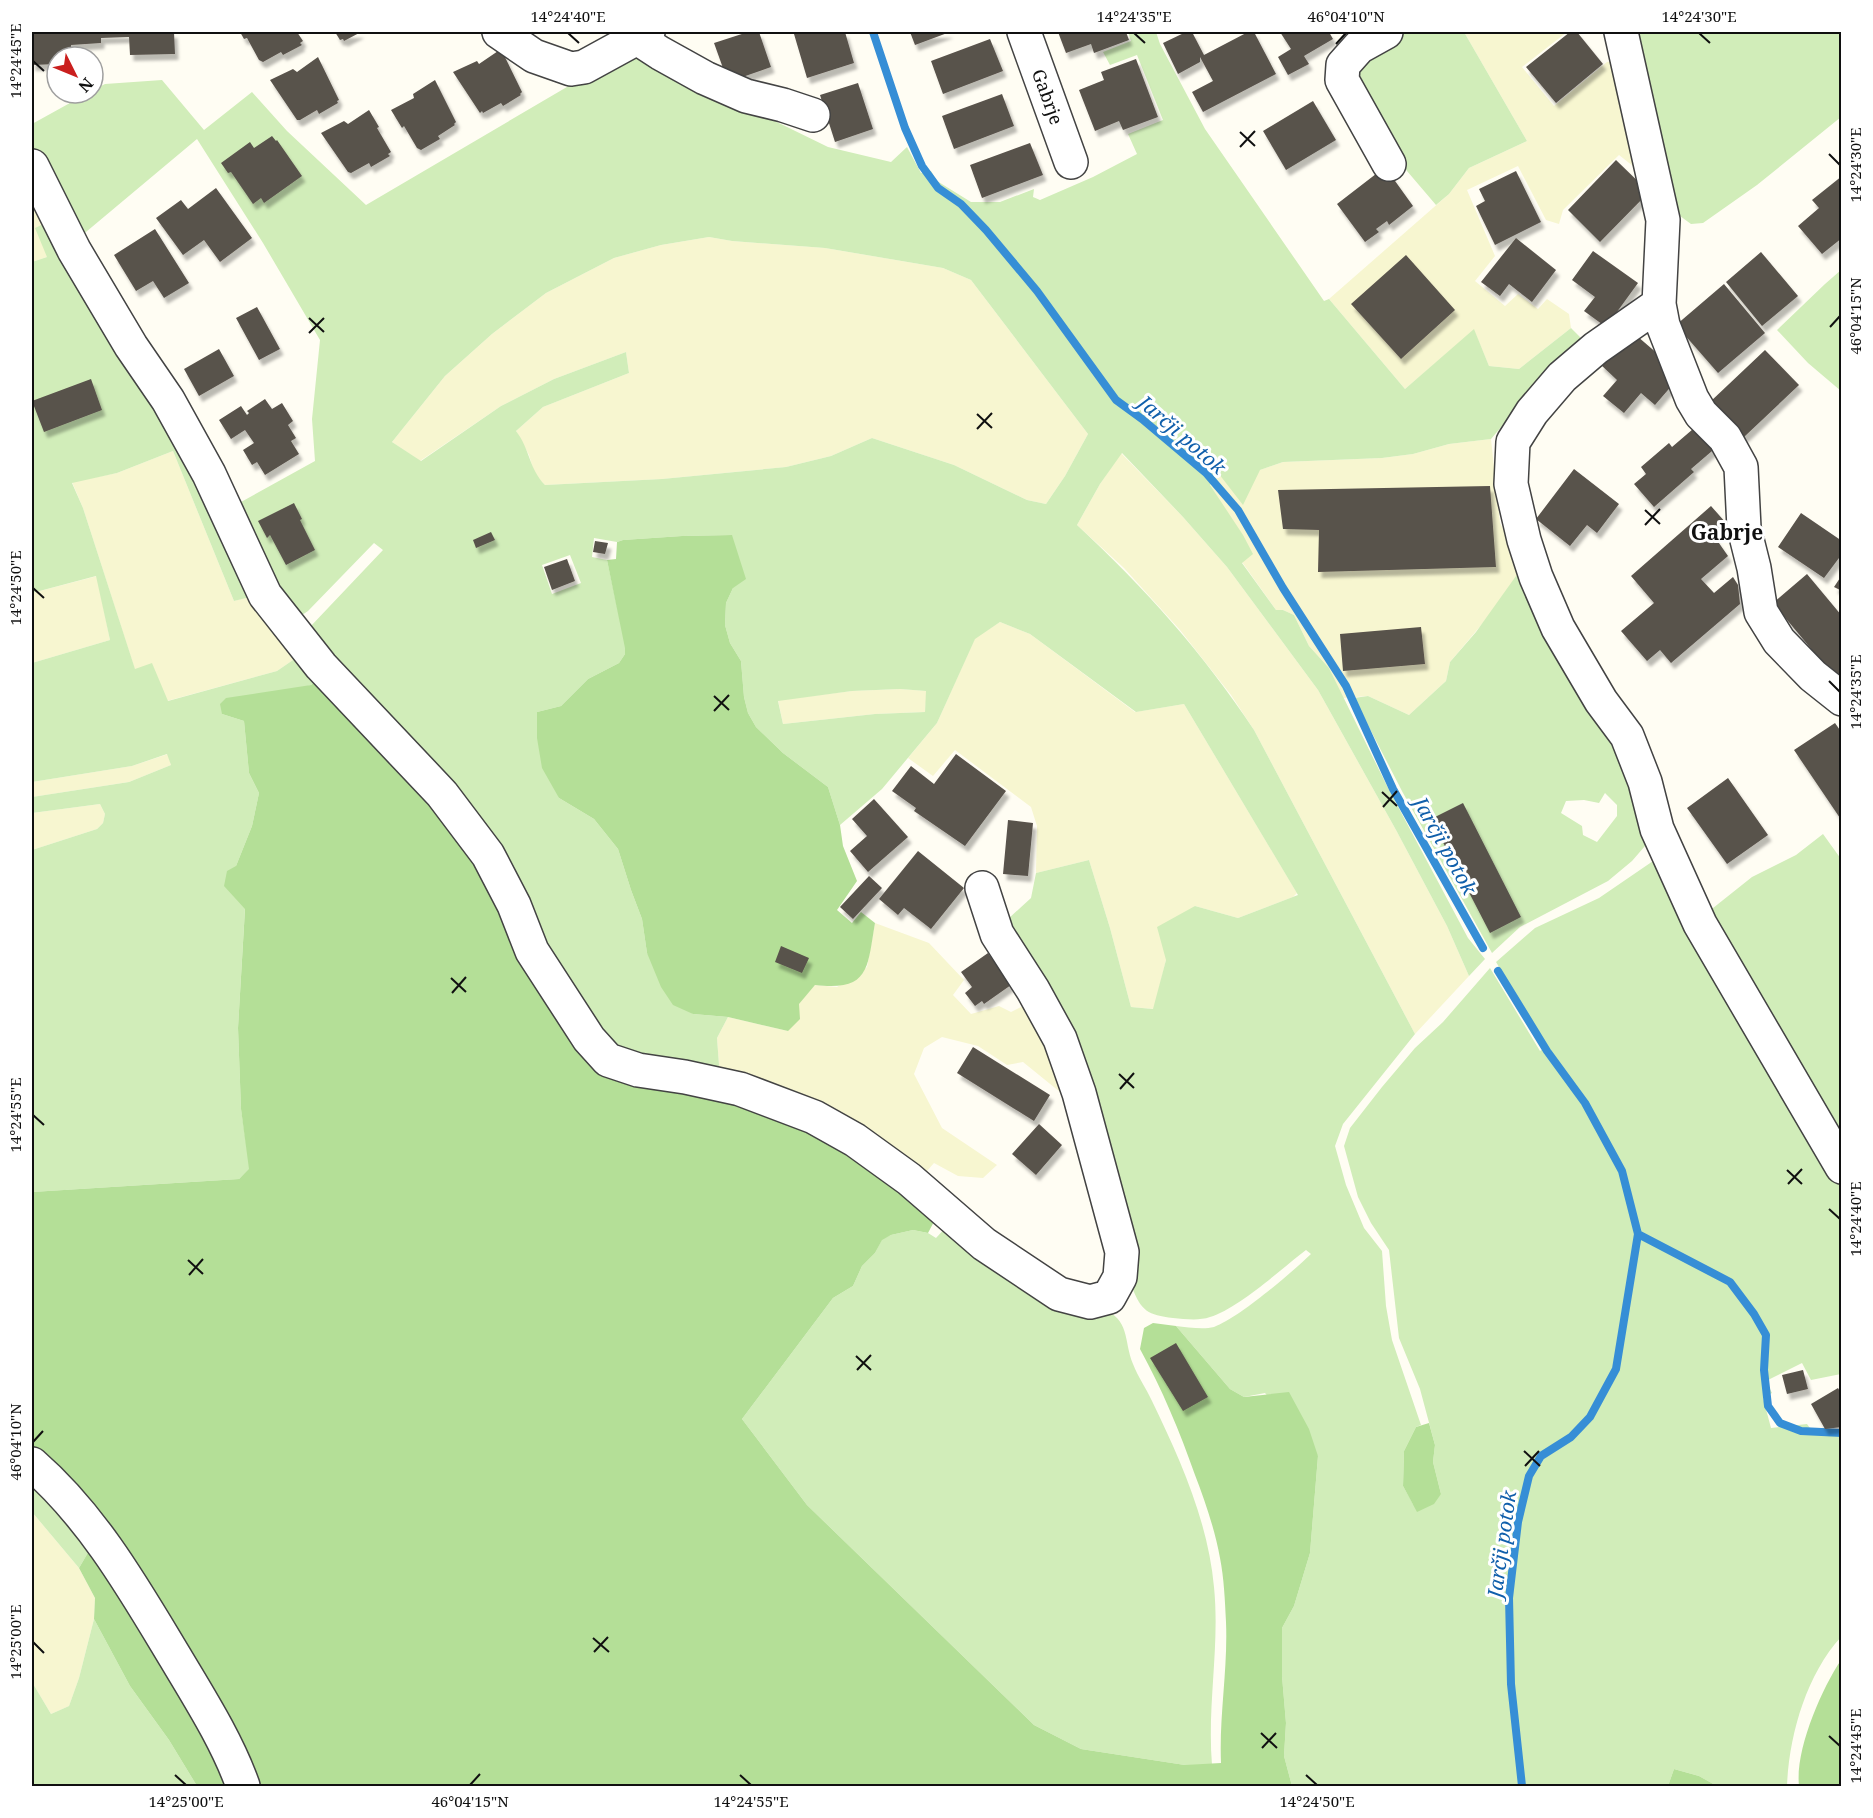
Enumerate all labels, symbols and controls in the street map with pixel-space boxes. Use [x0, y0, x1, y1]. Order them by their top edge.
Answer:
text: 14°24'40"E [530, 6, 606, 26]
text: 14°24'35"E [1096, 6, 1172, 26]
text: 46°04'10"N [1307, 6, 1385, 26]
text: 14°24'30"E [1661, 6, 1737, 26]
text: 14°24'45"E [5, 23, 25, 99]
north arrow [45, 45, 105, 105]
street label: Gabrje [1027, 66, 1069, 128]
text: N [73, 73, 98, 98]
text: 14°24'30"E [1845, 127, 1865, 203]
text: 46°04'15"N [1845, 277, 1865, 355]
water label: Jarčji potok [1130, 386, 1232, 481]
district label: Gabrje [1691, 518, 1763, 546]
text: 14°24'50"E [5, 550, 25, 626]
text: 14°24'35"E [1845, 654, 1865, 730]
water label: Jarčji potok [1406, 789, 1484, 900]
text: 14°24'55"E [5, 1077, 25, 1153]
text: 14°24'40"E [1845, 1181, 1865, 1257]
text: 46°04'10"N [5, 1403, 25, 1481]
water label: Jarčji potok [1480, 1488, 1522, 1603]
text: 14°25'00"E [5, 1604, 25, 1680]
text: 14°24'45"E [1845, 1708, 1865, 1784]
text: 14°25'00"E [148, 1791, 224, 1811]
text: 46°04'15"N [431, 1791, 509, 1811]
text: 14°24'55"E [713, 1791, 789, 1811]
text: 14°24'50"E [1279, 1791, 1355, 1811]

